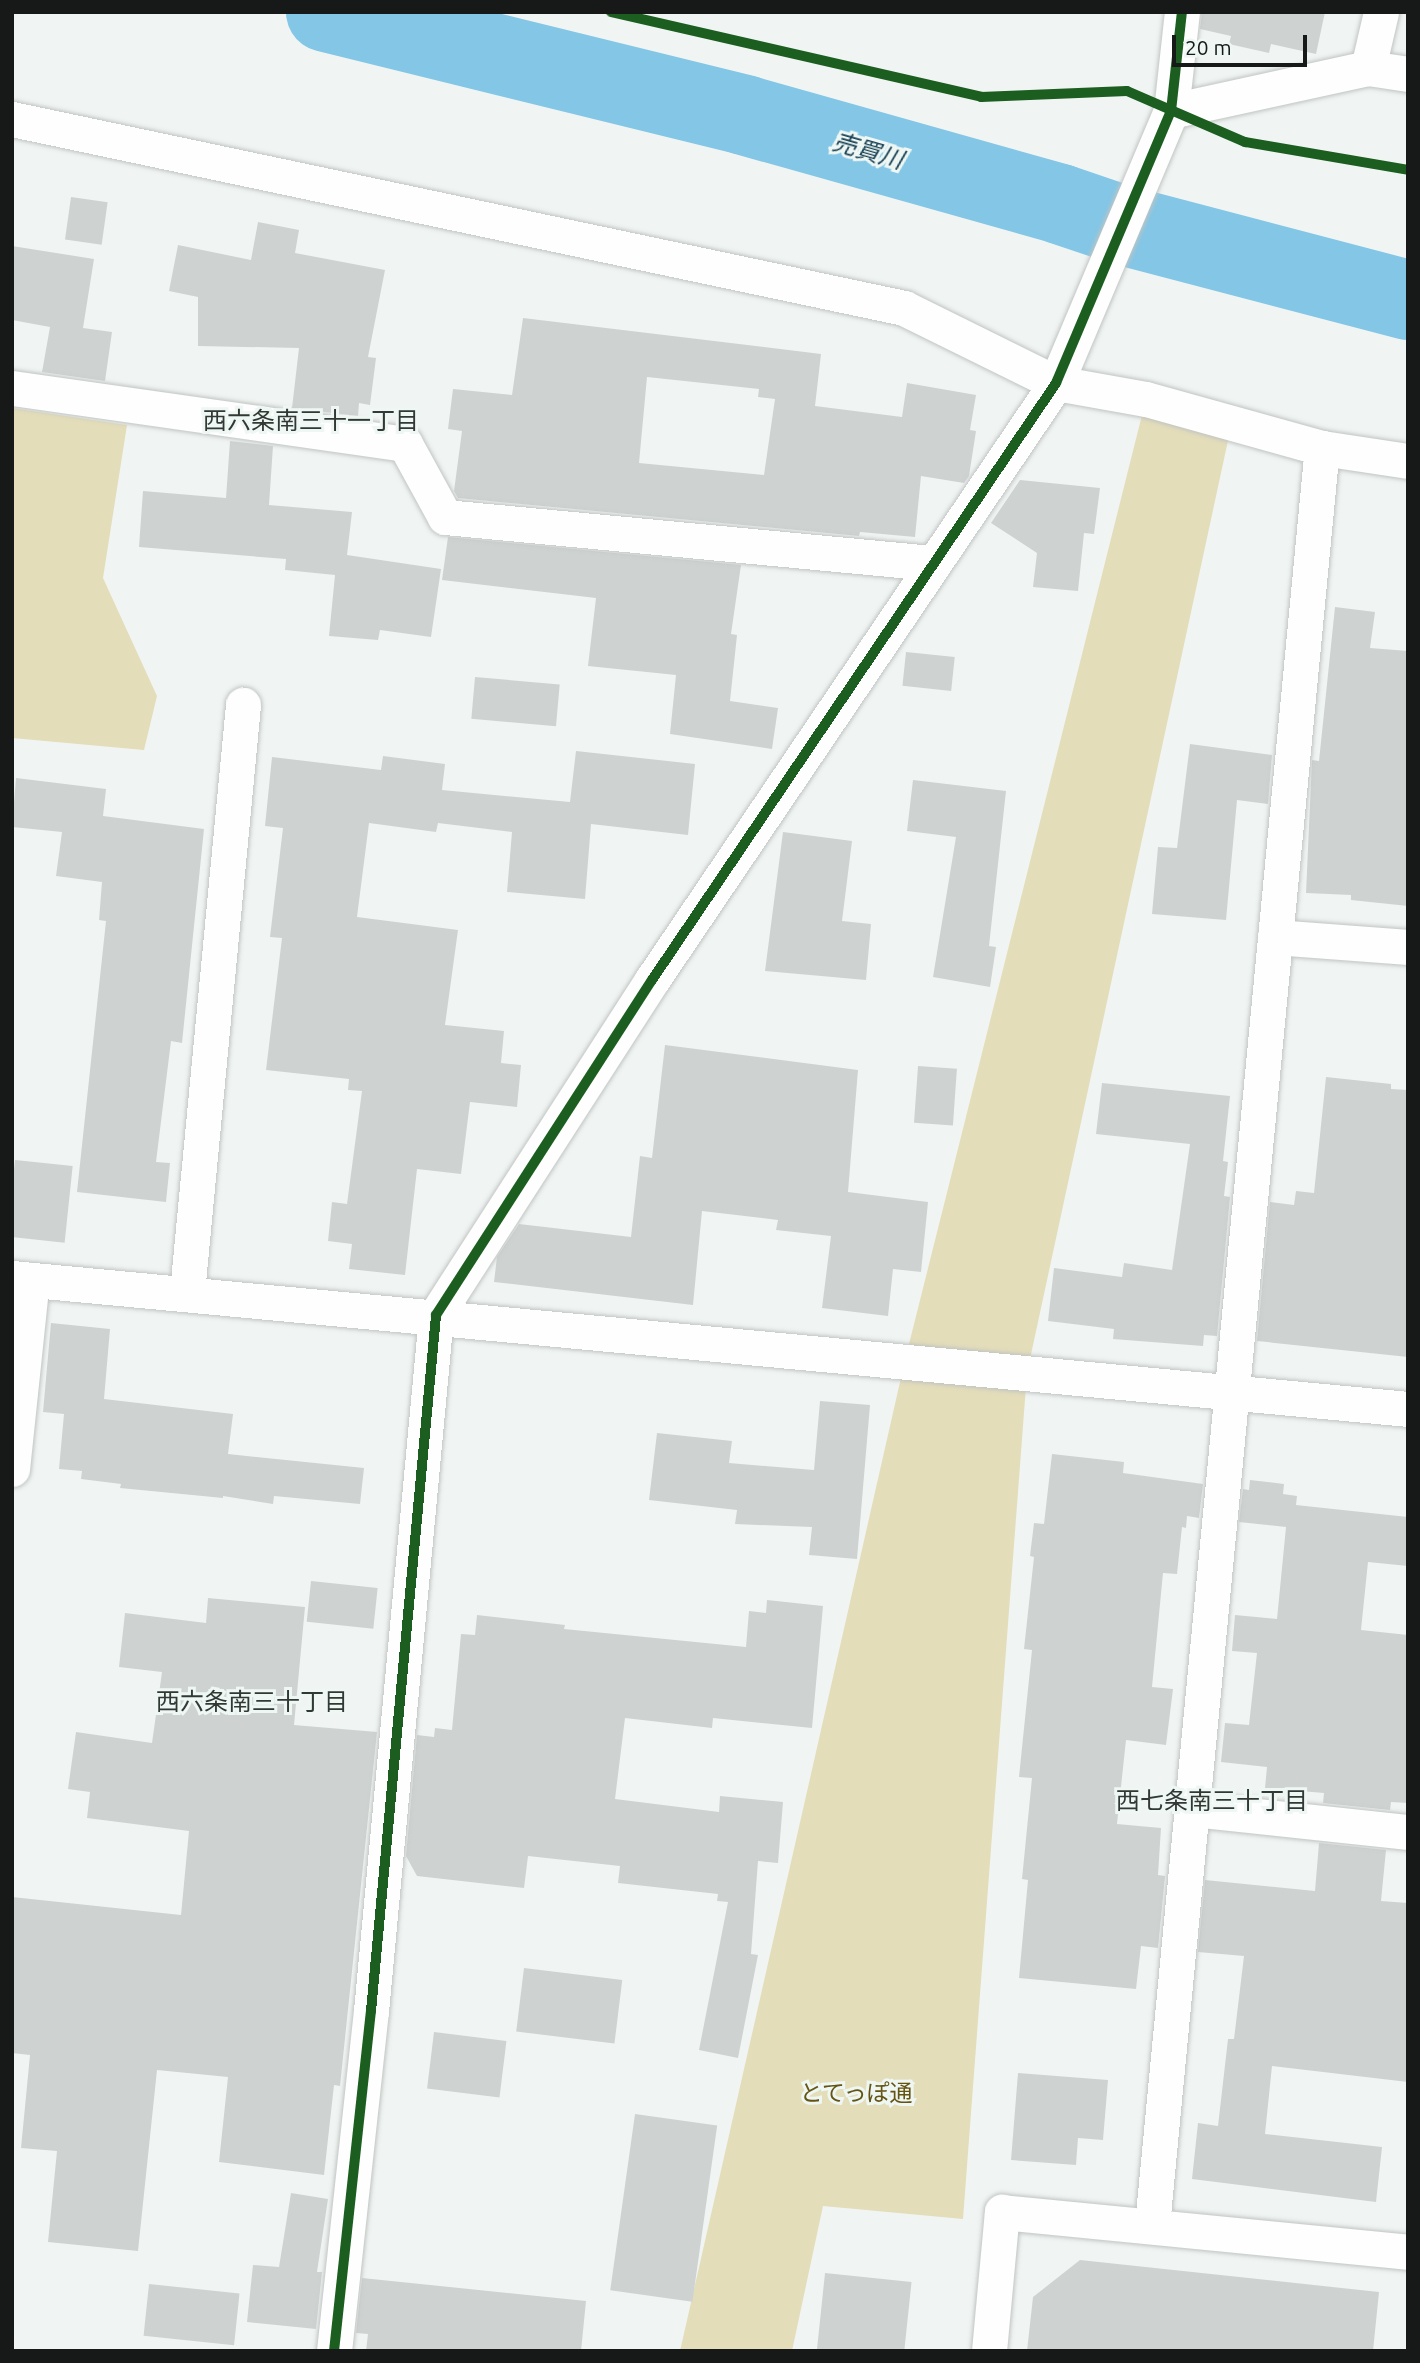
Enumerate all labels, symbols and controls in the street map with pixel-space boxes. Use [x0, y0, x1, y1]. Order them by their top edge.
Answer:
scale bar [1175, 21, 1310, 65]
text: 20 m [1185, 35, 1232, 59]
water label: 売買川 [829, 127, 907, 175]
district label: 西六条南三十一丁目 [203, 407, 419, 435]
district label: 西六条南三十丁目 [156, 1688, 348, 1716]
district label: 西七条南三十丁目 [1116, 1787, 1308, 1815]
park label: とてっぽ通 [799, 2079, 913, 2107]

